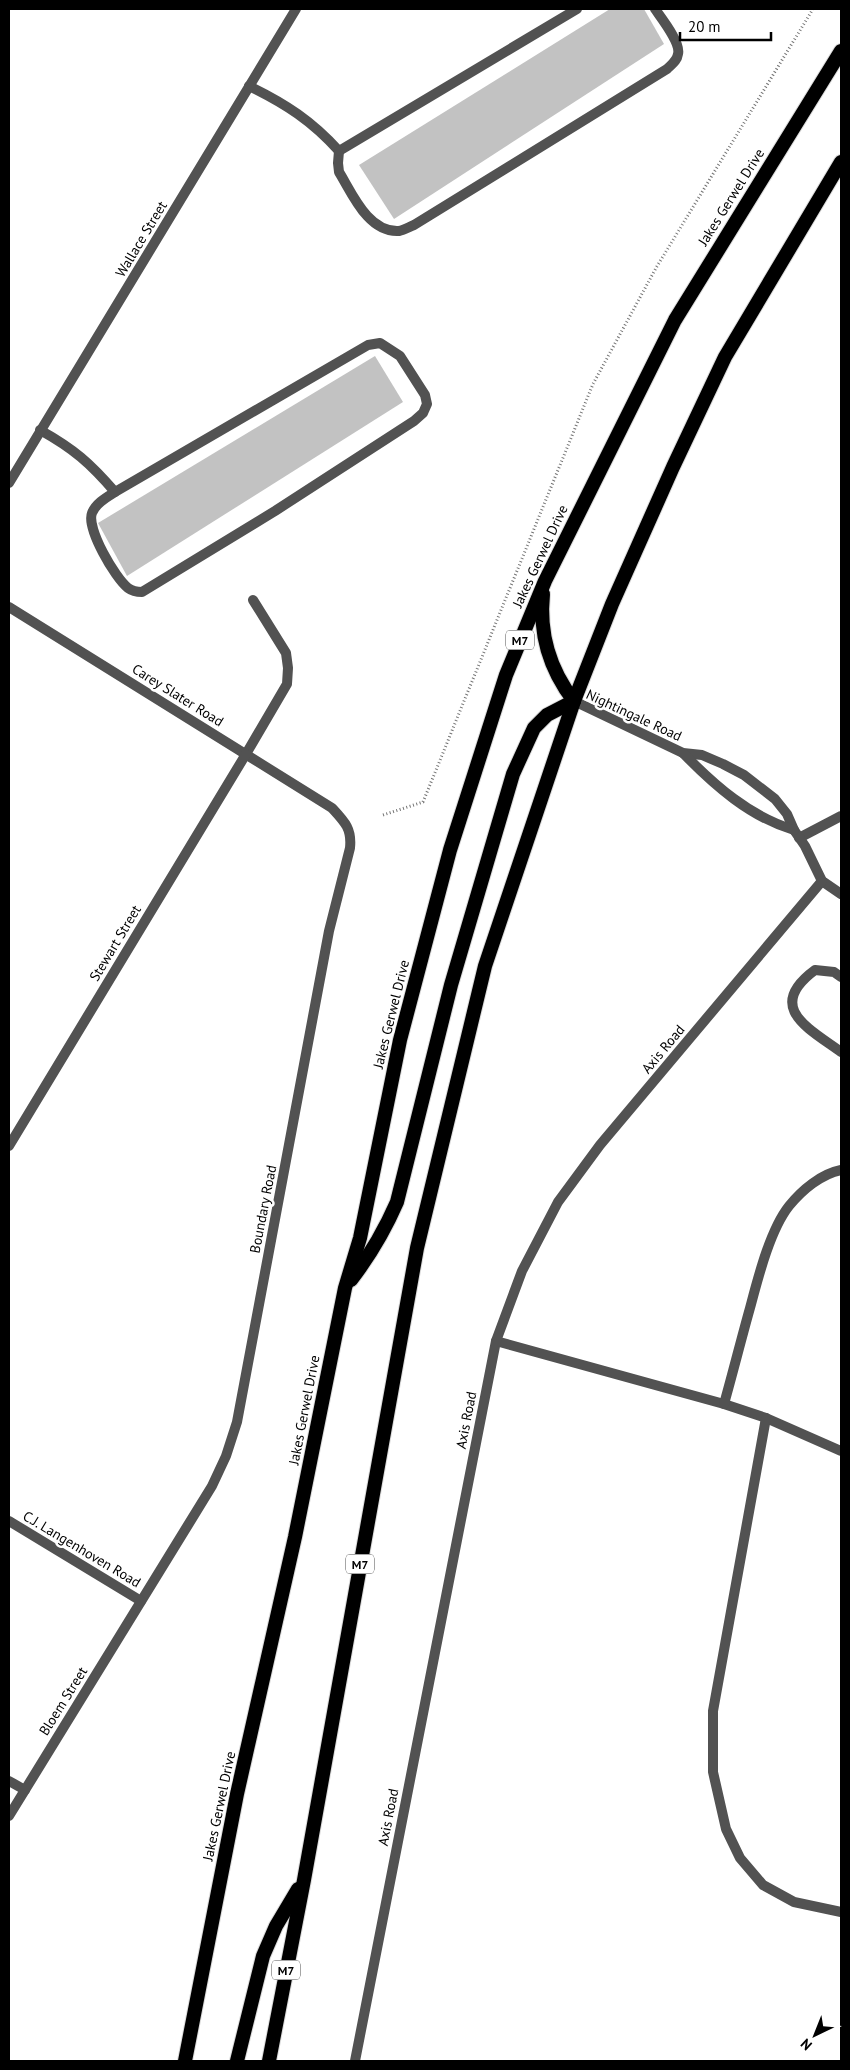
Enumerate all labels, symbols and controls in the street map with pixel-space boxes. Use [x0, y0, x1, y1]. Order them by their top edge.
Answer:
scale bar [680, 10, 771, 42]
text: 20 m [688, 17, 721, 36]
street label: Jakes Gerwel Drive [693, 145, 768, 250]
street label: Wallace Street [111, 197, 171, 280]
street label: Jakes Gerwel Drive [508, 502, 572, 611]
road number: M7 [506, 630, 534, 650]
street label: Carey Slater Road [129, 660, 227, 730]
street label: Nightingale Road [583, 685, 685, 745]
street label: Stewart Street [85, 901, 145, 984]
street label: Jakes Gerwel Drive [369, 958, 413, 1071]
street label: Axis Road [637, 1021, 689, 1077]
street label: Boundary Road [246, 1163, 280, 1255]
street label: Jakes Gerwel Drive [284, 1354, 323, 1467]
street label: Axis Road [452, 1390, 480, 1450]
street label: C.J. Langenhoven Road [20, 1507, 144, 1591]
road number: M7 [346, 1555, 374, 1574]
street label: Bloem Street [35, 1663, 91, 1739]
street label: Jakes Gerwel Drive [198, 1750, 239, 1863]
street label: Axis Road [374, 1787, 402, 1847]
road number: M7 [272, 1960, 300, 1980]
north arrow [790, 2010, 840, 2060]
text: N [797, 2035, 816, 2054]

